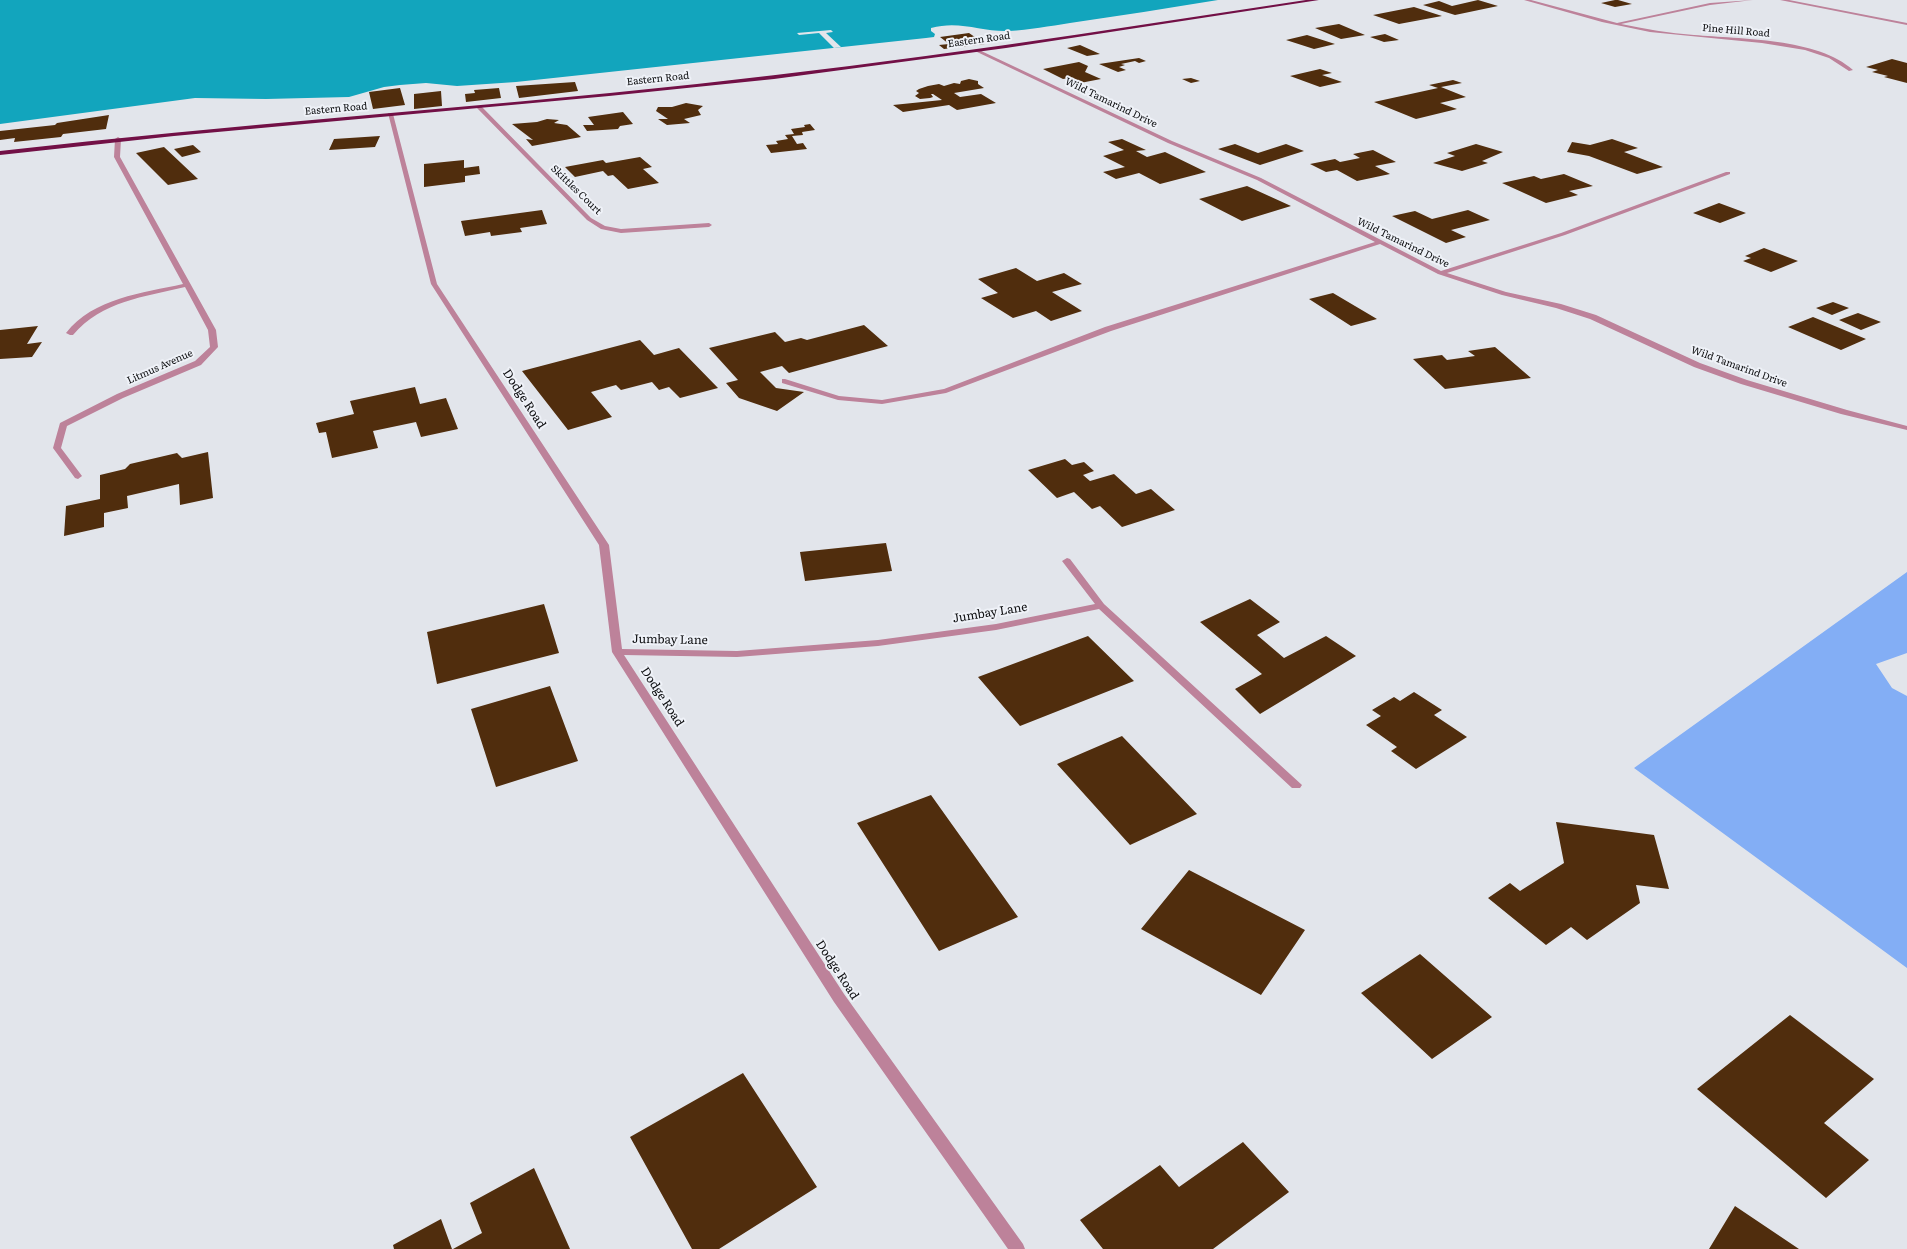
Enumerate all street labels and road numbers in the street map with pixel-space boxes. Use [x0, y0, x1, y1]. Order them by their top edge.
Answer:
street label: Pine Hill Road [1702, 22, 1770, 40]
street label: Eastern Road [947, 30, 1011, 50]
street label: Eastern Road [626, 70, 690, 88]
street label: Wild Tamarind Drive [1063, 75, 1159, 131]
street label: Eastern Road [304, 100, 368, 118]
street label: Skittles Court [548, 163, 604, 217]
street label: Wild Tamarind Drive [1355, 215, 1451, 271]
street label: Wild Tamarind Drive [1689, 344, 1789, 390]
street label: Litmus Avenue [125, 347, 195, 387]
street label: Dodge Road [500, 367, 548, 431]
street label: Jumbay Lane [951, 600, 1029, 626]
street label: Jumbay Lane [632, 632, 708, 648]
street label: Dodge Road [638, 665, 686, 729]
street label: Dodge Road [813, 938, 861, 1002]

